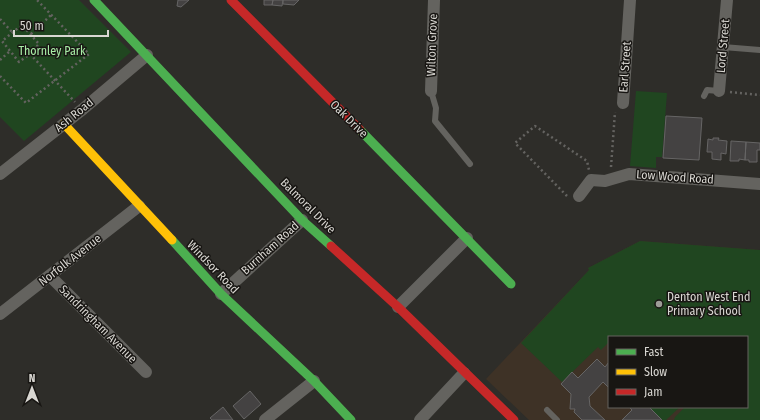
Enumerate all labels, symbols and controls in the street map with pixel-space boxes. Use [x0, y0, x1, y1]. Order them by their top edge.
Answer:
scale bar [14, 12, 108, 38]
street label: Wilton Grove [424, 13, 440, 77]
street label: Lord Street [714, 18, 732, 73]
text: 50 m [20, 19, 44, 33]
street label: Earl Street [616, 41, 634, 93]
park label: Thornley Park [18, 44, 86, 58]
street label: Ash Road [52, 95, 96, 135]
street label: Oak Drive [327, 97, 371, 141]
street label: Low Wood Road [636, 167, 714, 187]
street label: Balmoral Drive [278, 176, 338, 236]
street label: Burnham Road [238, 219, 302, 277]
street label: Norfolk Avenue [36, 231, 104, 289]
street label: Windsor Road [184, 238, 242, 296]
street label: Sandringham Avenue [56, 282, 140, 366]
place label: Denton West End Primary School [667, 290, 750, 318]
marker: Denton West End Primary School [654, 299, 664, 309]
legend [608, 336, 748, 408]
text: Fast [644, 345, 663, 359]
text: Slow [644, 365, 667, 379]
north arrow [12, 368, 52, 408]
text: N [29, 372, 35, 385]
text: Jam [644, 385, 662, 399]

